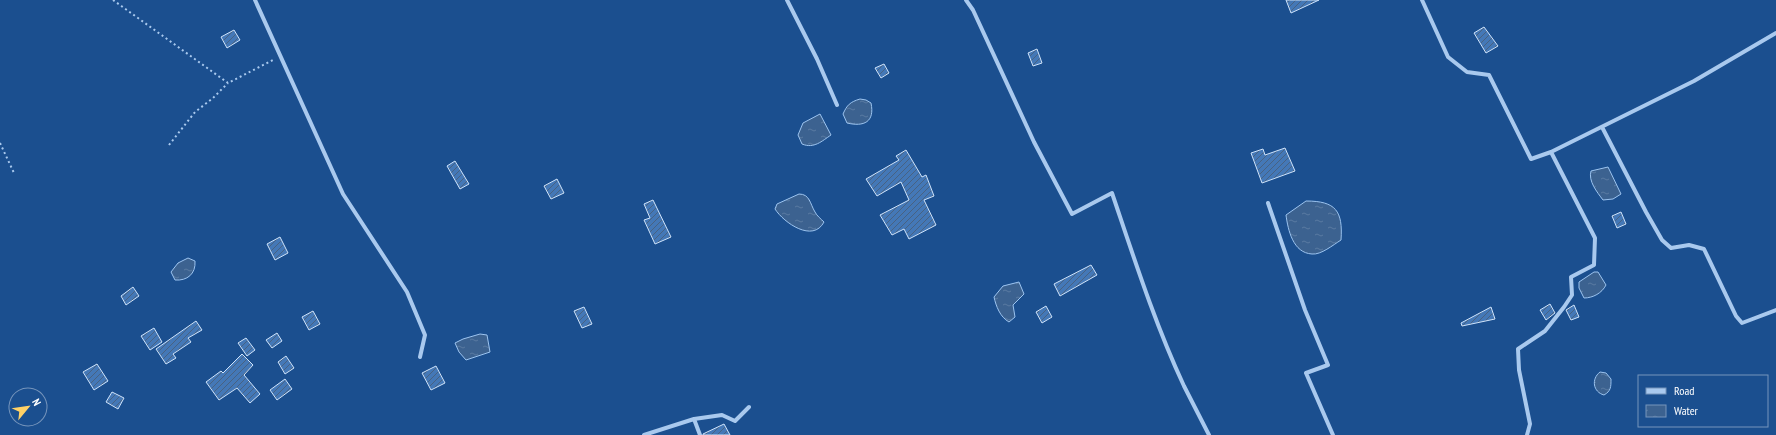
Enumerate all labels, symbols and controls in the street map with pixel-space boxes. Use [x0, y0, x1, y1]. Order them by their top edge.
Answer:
legend [1638, 375, 1768, 427]
text: Road [1674, 383, 1694, 398]
north arrow [8, 387, 48, 427]
text: N [29, 396, 44, 408]
text: Water [1674, 403, 1699, 418]

